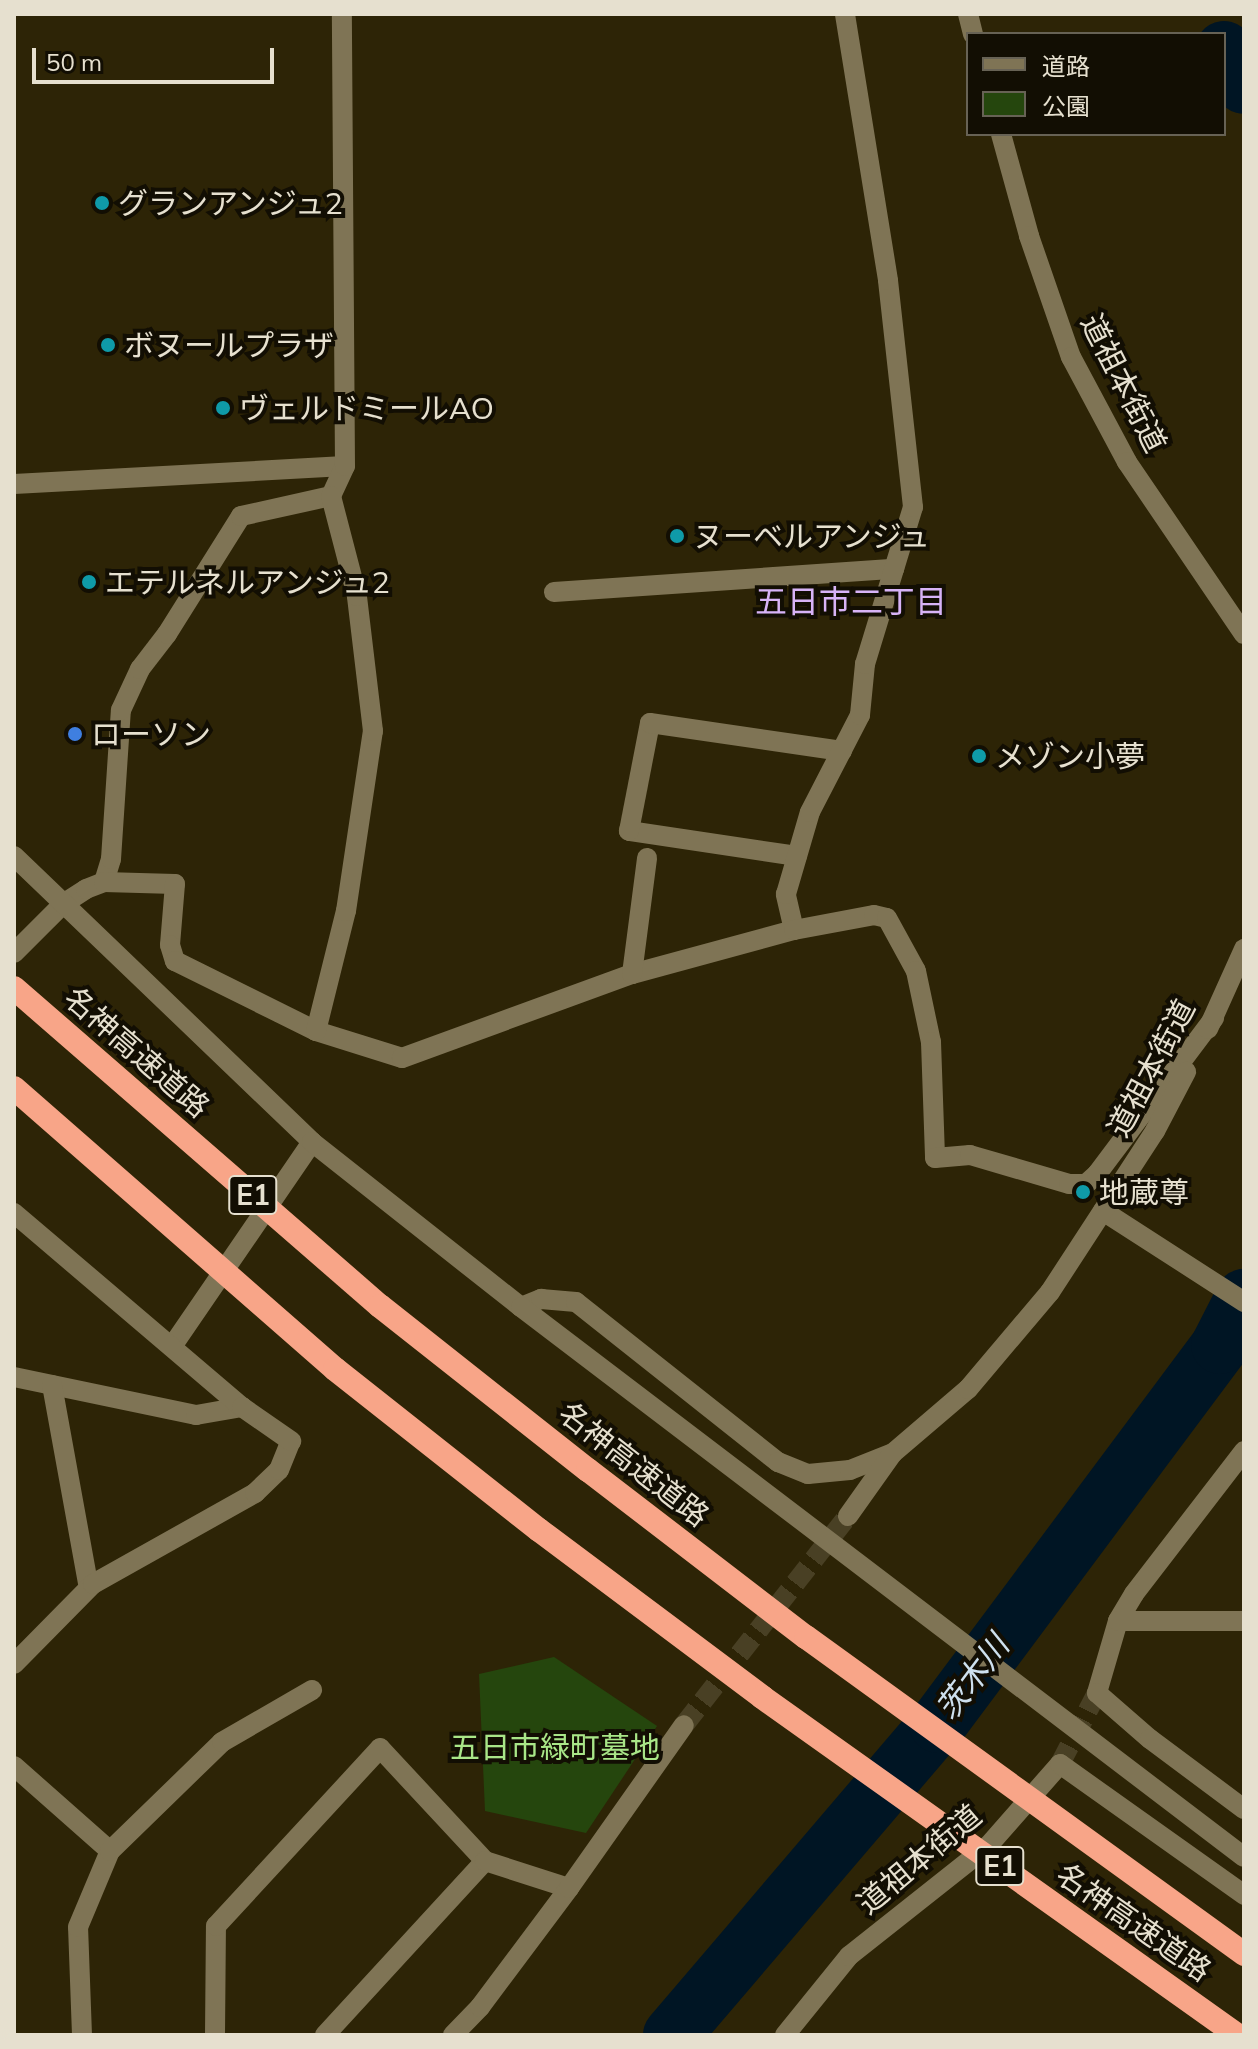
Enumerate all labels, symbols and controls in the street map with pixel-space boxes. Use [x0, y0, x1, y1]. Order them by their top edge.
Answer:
scale bar [36, 32, 278, 82]
legend [966, 32, 1226, 136]
text: 50 m [46, 47, 102, 77]
text: 道路 [1042, 51, 1090, 81]
text: 公園 [1042, 91, 1090, 121]
place label: グランアンジュ2 [118, 185, 346, 221]
marker: グランアンジュ2 [93, 194, 111, 212]
street label: 道祖本街道 [1074, 308, 1174, 458]
place label: ボヌールプラザ [124, 327, 334, 363]
marker: ボヌールプラザ [99, 336, 117, 354]
place label: ヴェルドミールAO [239, 390, 494, 426]
marker: ヴェルドミールAO [214, 399, 232, 417]
place label: ヌーベルアンジュ [693, 518, 933, 554]
marker: ヌーベルアンジュ [668, 527, 686, 545]
place label: エテルネルアンジュ2 [105, 564, 393, 600]
marker: エテルネルアンジュ2 [80, 573, 98, 591]
district label: 五日市二丁目 [755, 582, 947, 620]
place label: ローソン [91, 716, 211, 752]
marker: ローソン [66, 725, 84, 743]
place label: メゾン小夢 [995, 738, 1145, 774]
marker: メゾン小夢 [970, 747, 988, 765]
street label: 名神高速道路 [57, 979, 217, 1125]
street label: 道祖本街道 [1100, 993, 1202, 1143]
road number: E1 [227, 1171, 279, 1219]
place label: 地蔵尊 [1099, 1174, 1189, 1210]
marker: 地蔵尊 [1074, 1183, 1092, 1201]
street label: 名神高速道路 [552, 1394, 716, 1534]
water label: 茨木川 [928, 1627, 1016, 1727]
park label: 五日市緑町墓地 [450, 1729, 660, 1765]
street label: 道祖本街道 [850, 1797, 988, 1921]
road number: E1 [974, 1842, 1026, 1890]
street label: 名神高速道路 [1050, 1856, 1218, 1988]

